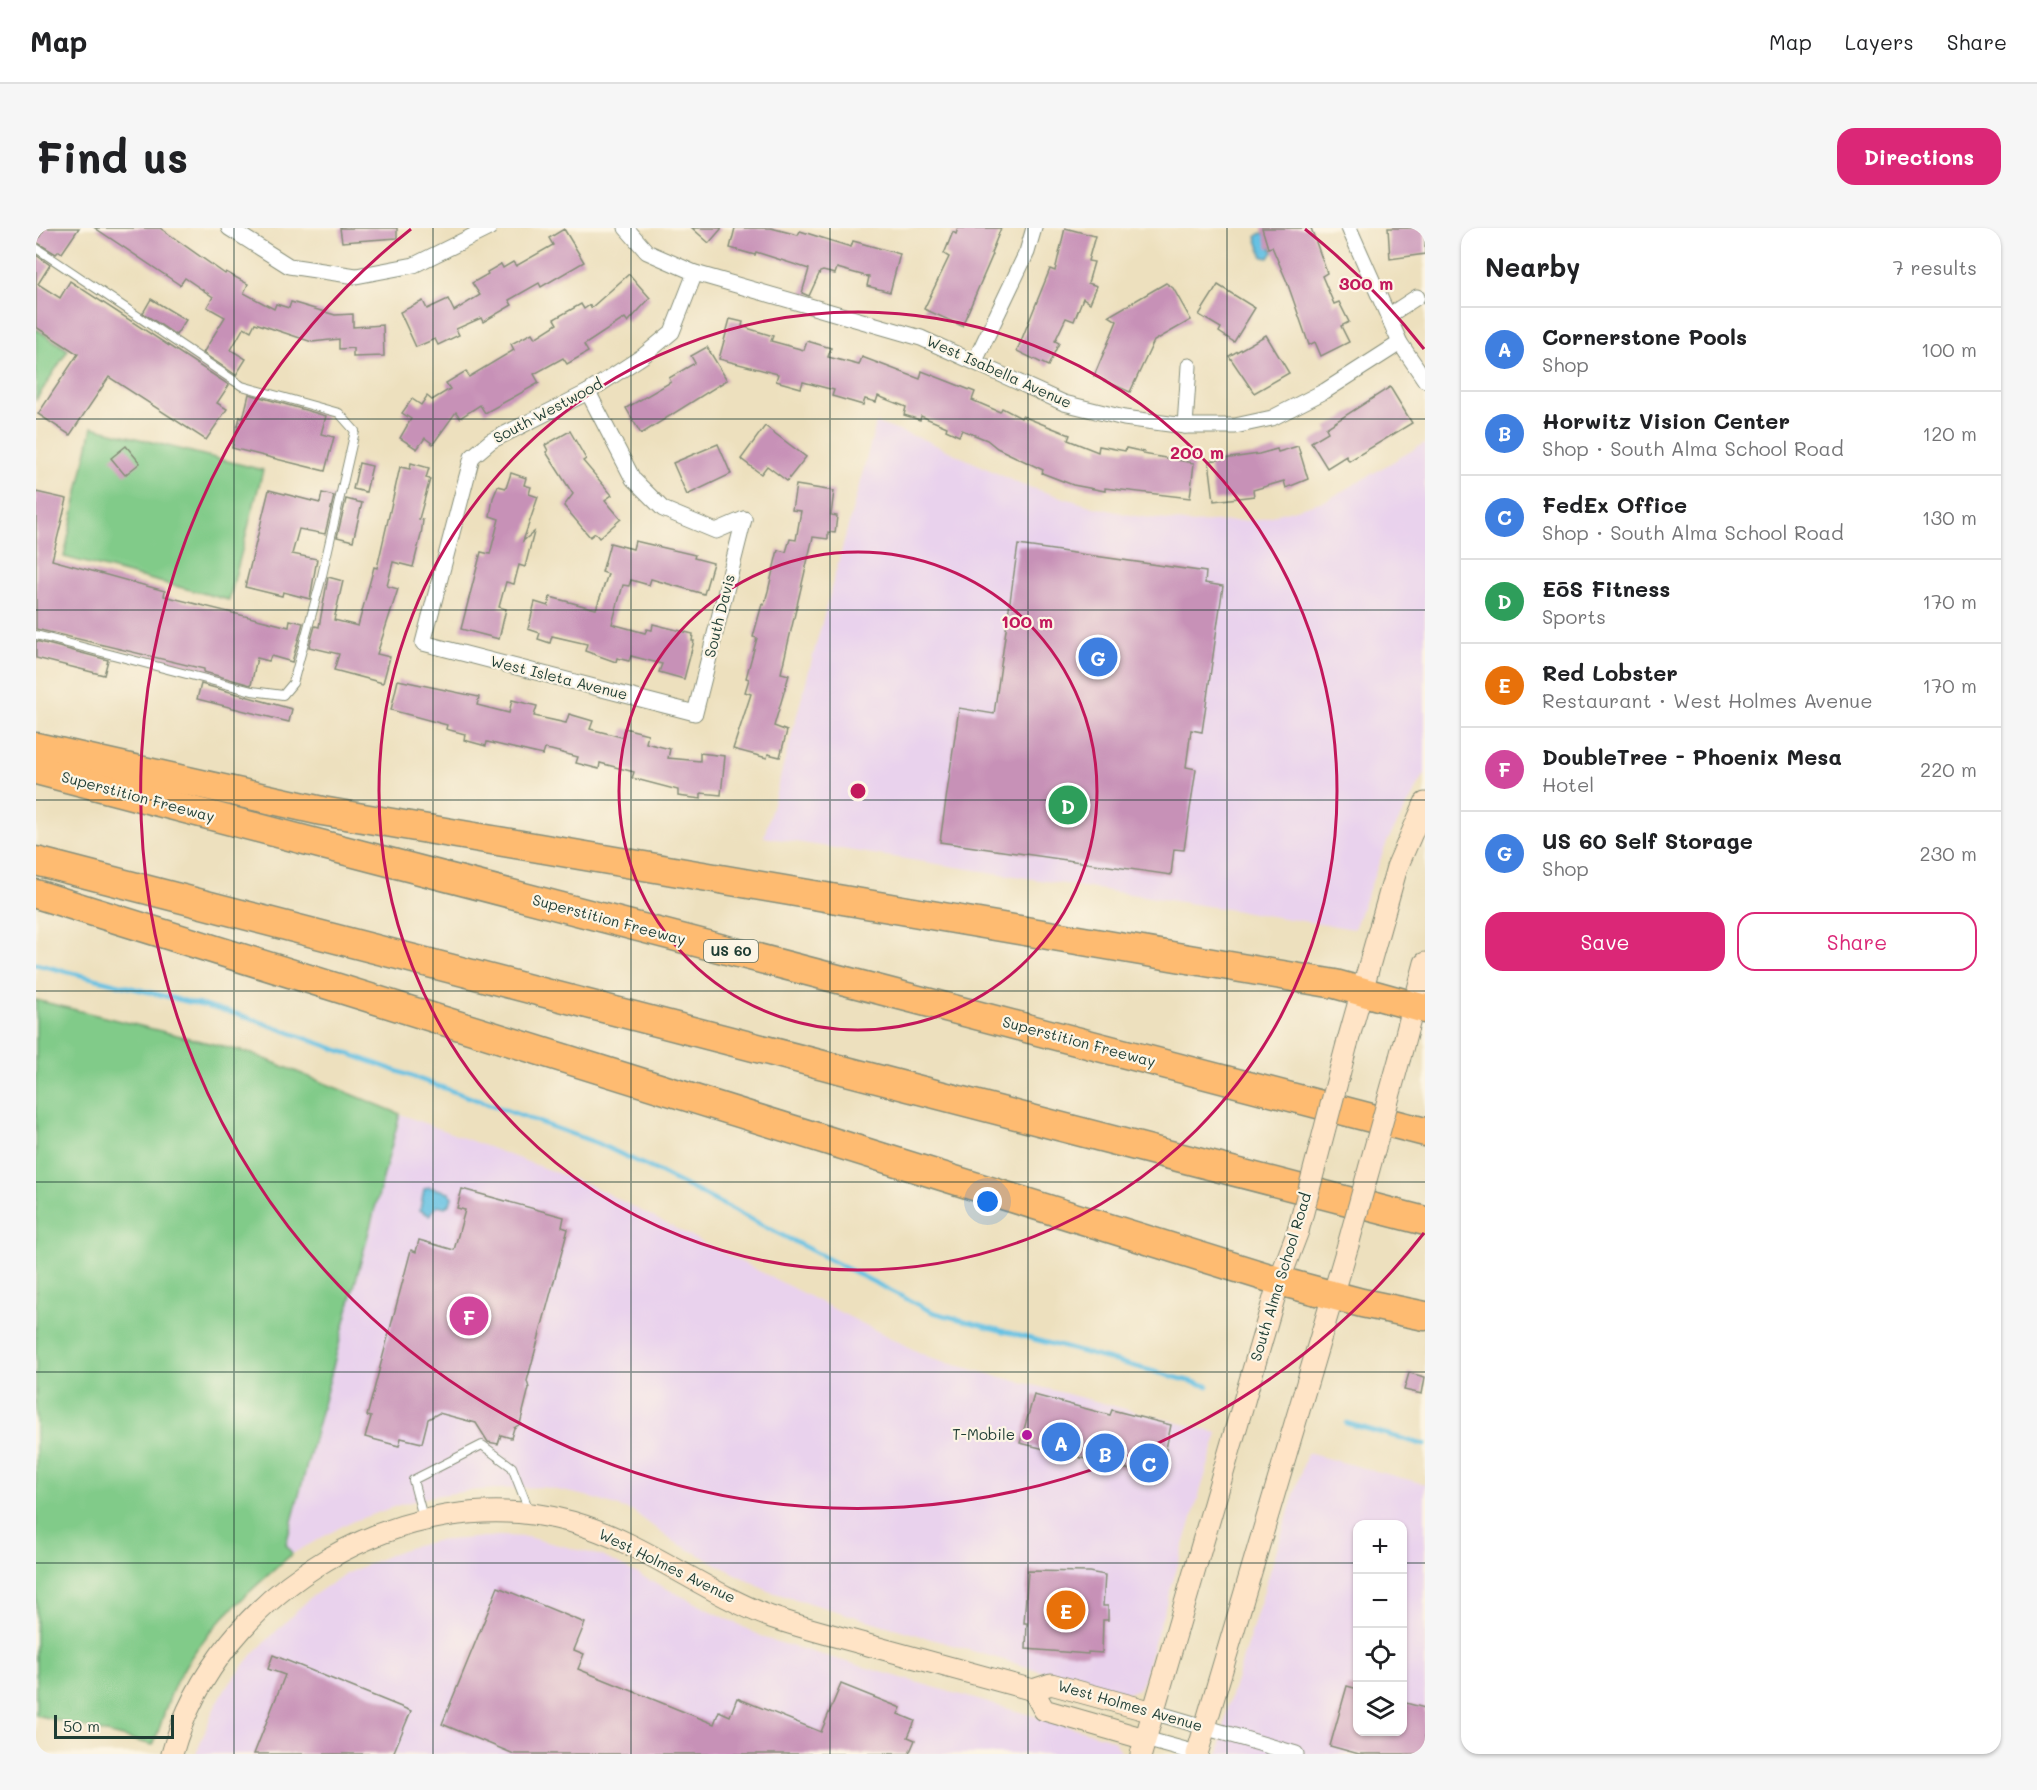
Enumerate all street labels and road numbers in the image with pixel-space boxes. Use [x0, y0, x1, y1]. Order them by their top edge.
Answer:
street label: West Isabella Avenue [924, 330, 1075, 412]
street label: South Westwood [490, 373, 606, 447]
street label: South Davis [699, 572, 739, 659]
street label: West Isleta Avenue [489, 650, 630, 704]
street label: Superstition Freeway [60, 766, 217, 826]
street label: Superstition Freeway [531, 889, 688, 949]
road number: US 60 [704, 940, 758, 962]
street label: Superstition Freeway [1001, 1011, 1158, 1071]
street label: South Alma School Road [1245, 1190, 1315, 1363]
street label: West Holmes Avenue [596, 1523, 739, 1607]
street label: West Holmes Avenue [1056, 1675, 1205, 1735]

